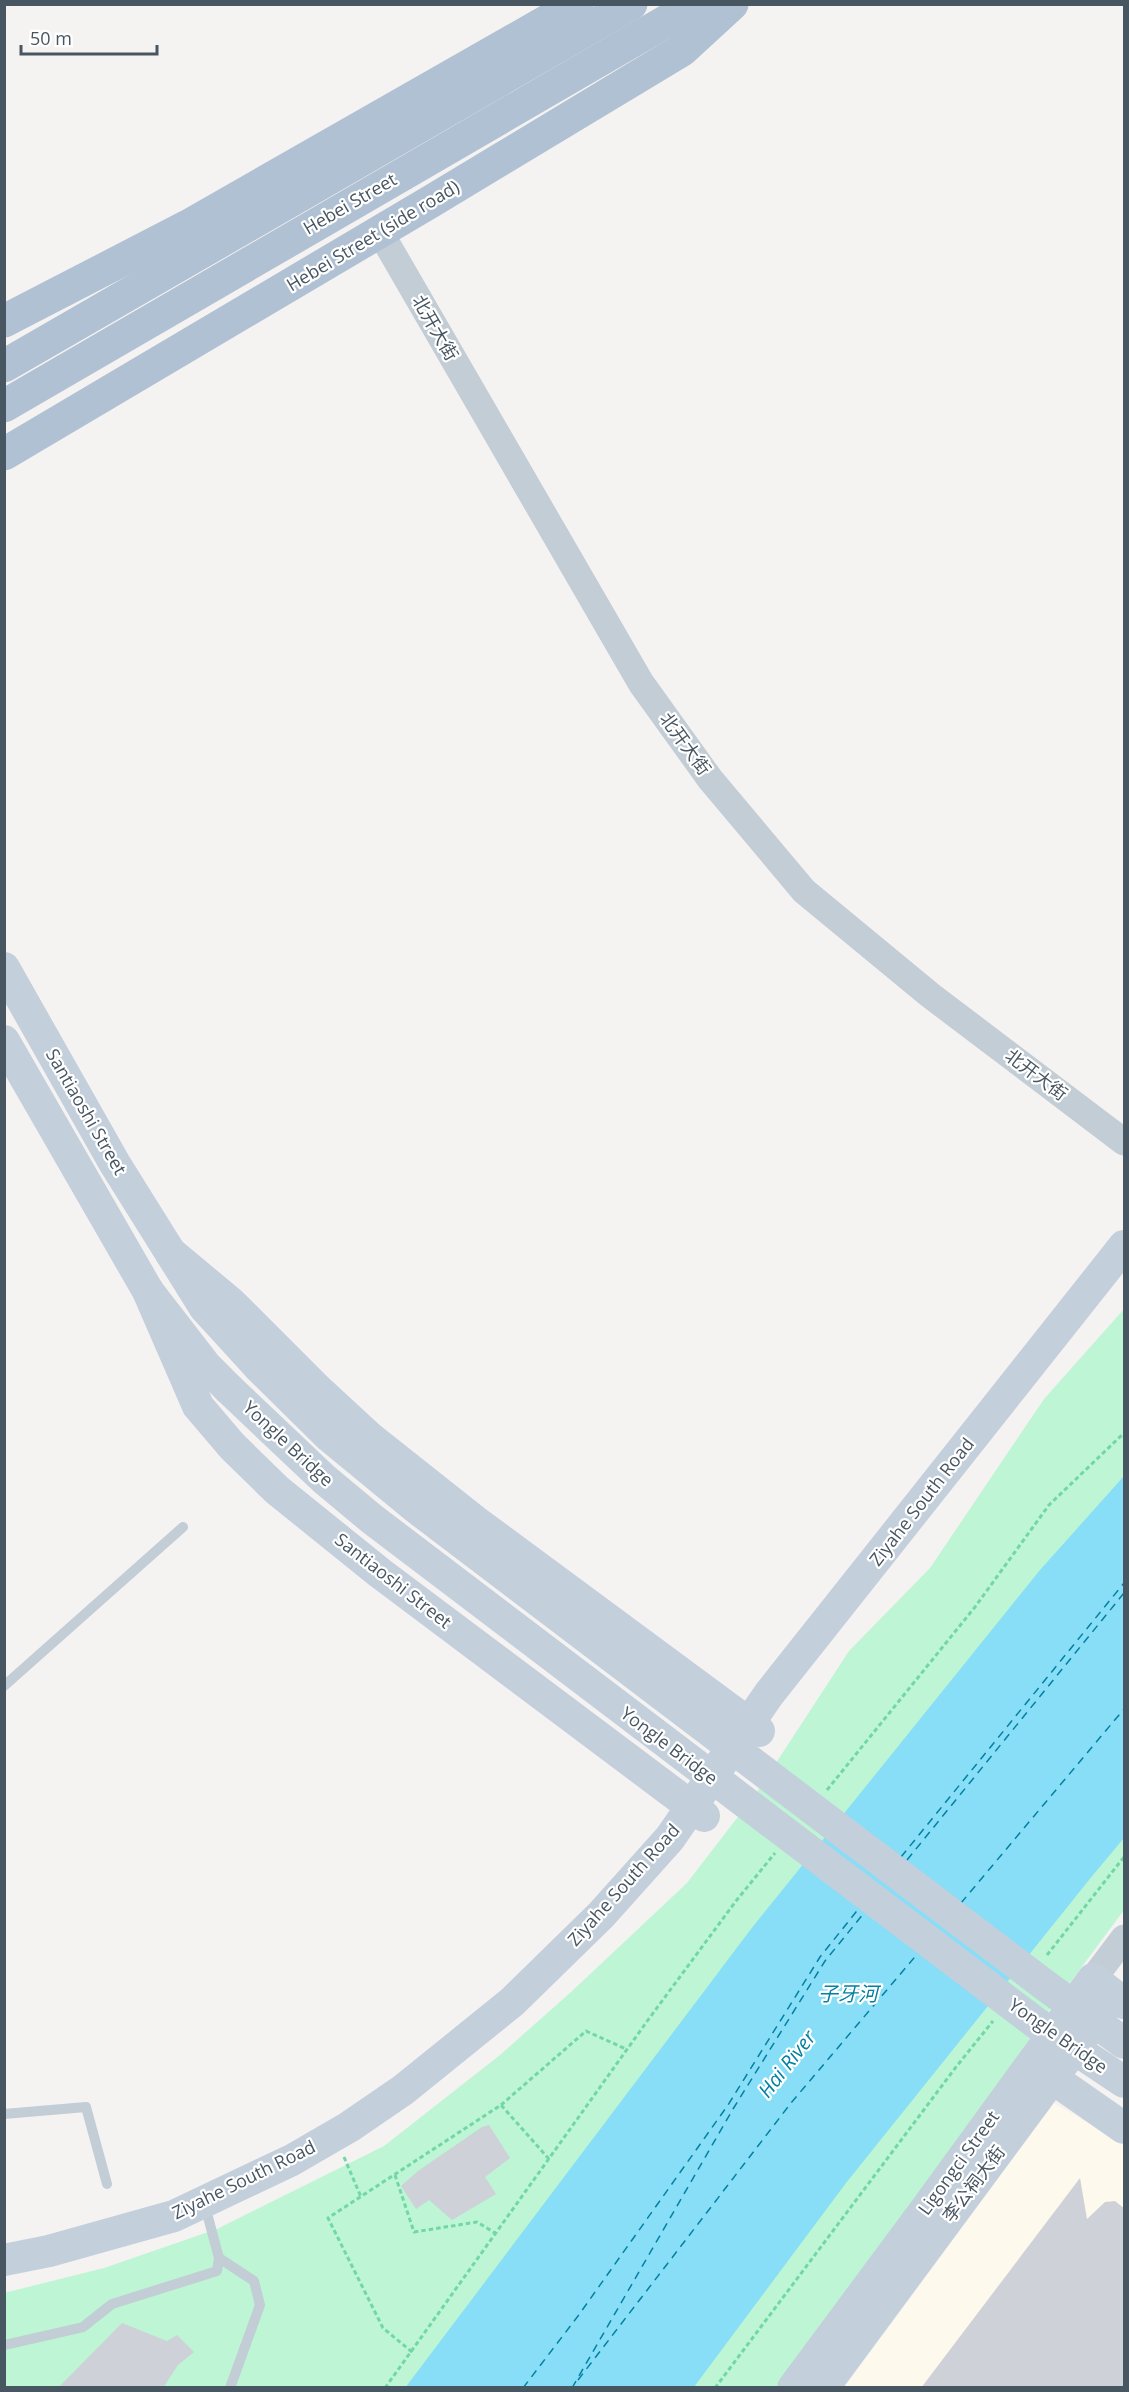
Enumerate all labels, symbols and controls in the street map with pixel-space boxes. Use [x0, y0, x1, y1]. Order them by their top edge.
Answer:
scale bar [21, 18, 158, 56]
text: 50 m [30, 26, 72, 50]
street label: Hebei Street [298, 167, 401, 240]
street label: Hebei Street (side road) [282, 174, 463, 296]
street label: 北开大街 [407, 290, 464, 365]
street label: 北开大街 [655, 707, 717, 780]
street label: 北开大街 [1001, 1043, 1073, 1105]
street label: Santiaoshi Street [41, 1044, 133, 1179]
street label: Yongle Bridge [238, 1395, 339, 1491]
street label: Ziyahe South Road [864, 1432, 979, 1570]
street label: Santiaoshi Street [330, 1527, 457, 1633]
street label: Yongle Bridge [616, 1701, 723, 1790]
street label: Ziyahe South Road [562, 1818, 685, 1951]
water label: 子牙河 [818, 1980, 882, 2007]
street label: Yongle Bridge [1004, 1992, 1113, 2078]
water label: Hai River [752, 2024, 822, 2103]
street label: Ligongci Street [912, 2105, 1004, 2219]
street label: Ziyahe South Road [168, 2134, 319, 2224]
street label: 李公祠大街 [937, 2140, 1010, 2227]

